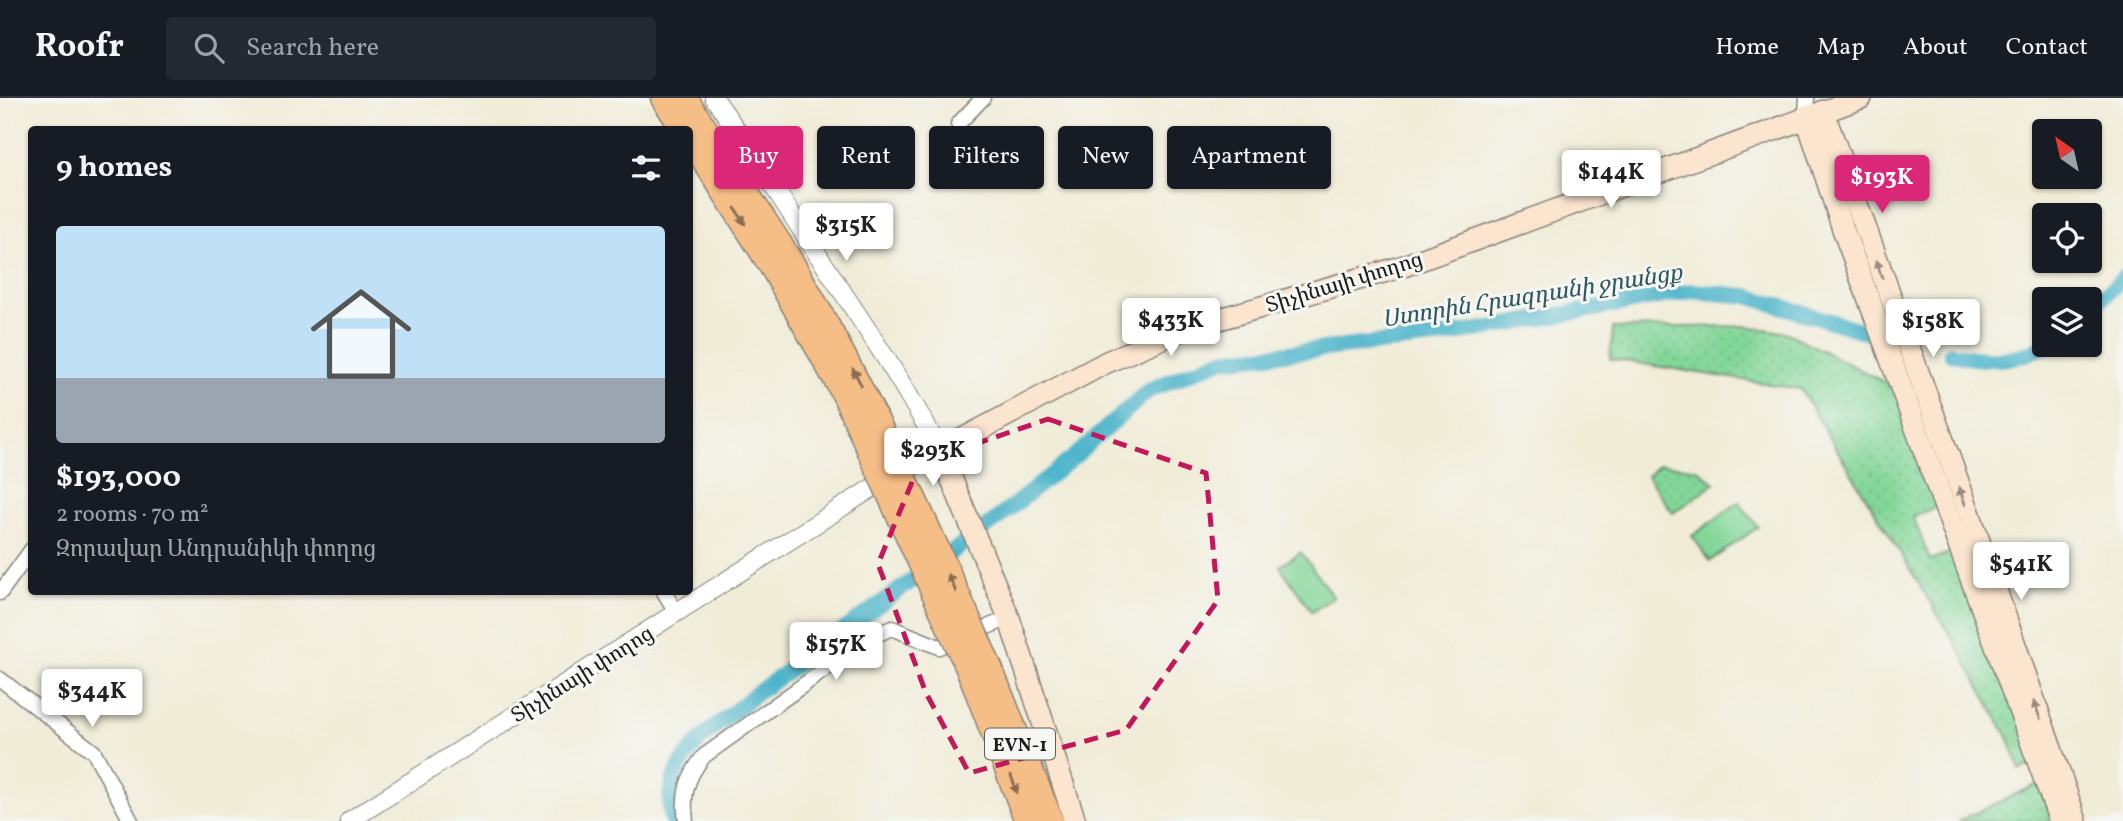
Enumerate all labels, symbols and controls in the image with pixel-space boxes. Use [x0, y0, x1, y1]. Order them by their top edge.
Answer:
search box [166, 17, 656, 80]
text: Roofr [35, 25, 124, 71]
icon: search [190, 29, 228, 67]
text: Search here [246, 30, 379, 66]
text: Home [1715, 31, 1779, 65]
text: Map [1817, 31, 1865, 65]
text: About [1903, 31, 1968, 65]
text: Contact [2006, 31, 2088, 65]
north arrow [2032, 119, 2102, 189]
map controls [2032, 119, 2102, 357]
chip: Buy [714, 126, 803, 189]
chip: Rent [817, 126, 915, 189]
chip: Filters [929, 126, 1044, 189]
chip: New [1058, 126, 1153, 189]
chip: Apartment [1167, 126, 1331, 189]
text: 9 homes [56, 147, 172, 189]
icon: filters [627, 149, 665, 187]
pin: $144K [1562, 150, 1660, 210]
pin: $193K [1833, 156, 1931, 215]
text: $144K [1578, 157, 1644, 189]
text: $193K [1851, 162, 1913, 194]
button: locate [2032, 203, 2102, 273]
pin: $315K [797, 204, 895, 263]
one-way arrow [734, 206, 747, 226]
text: $315K [815, 210, 877, 242]
street label: Տիչինայի փողոց [1262, 246, 1427, 321]
water label: Ստորին Հրազդանի ջրանցք [1380, 257, 1686, 337]
one-way arrow [1873, 259, 1884, 280]
icon: home [298, 271, 424, 397]
button: layers [2032, 287, 2102, 357]
pin: $433K [1122, 299, 1220, 358]
pin: $158K [1884, 300, 1982, 359]
text: $433K [1138, 305, 1204, 337]
text: $158K [1902, 306, 1964, 338]
one-way arrow [851, 367, 862, 387]
pin: $293K [884, 428, 982, 488]
text: $293K [900, 435, 966, 467]
text: $193,000 [56, 457, 181, 499]
one-way arrow [1957, 485, 1968, 506]
text: 2 rooms · 70 m² [56, 499, 209, 531]
text: Զորավար Անդրանիկի փողոց [56, 534, 376, 566]
pin: $541K [1972, 542, 2070, 602]
text: $541K [1989, 549, 2053, 581]
one-way arrow [946, 573, 958, 593]
street label: Տիչինայի փողոց [506, 620, 660, 731]
pin: $157K [787, 622, 885, 682]
text: $157K [806, 629, 866, 661]
pin: $344K [43, 670, 141, 729]
text: $344K [57, 676, 127, 708]
one-way arrow [2031, 700, 2042, 721]
road number: EVN-1 [985, 729, 1055, 760]
one-way arrow [1009, 774, 1020, 795]

